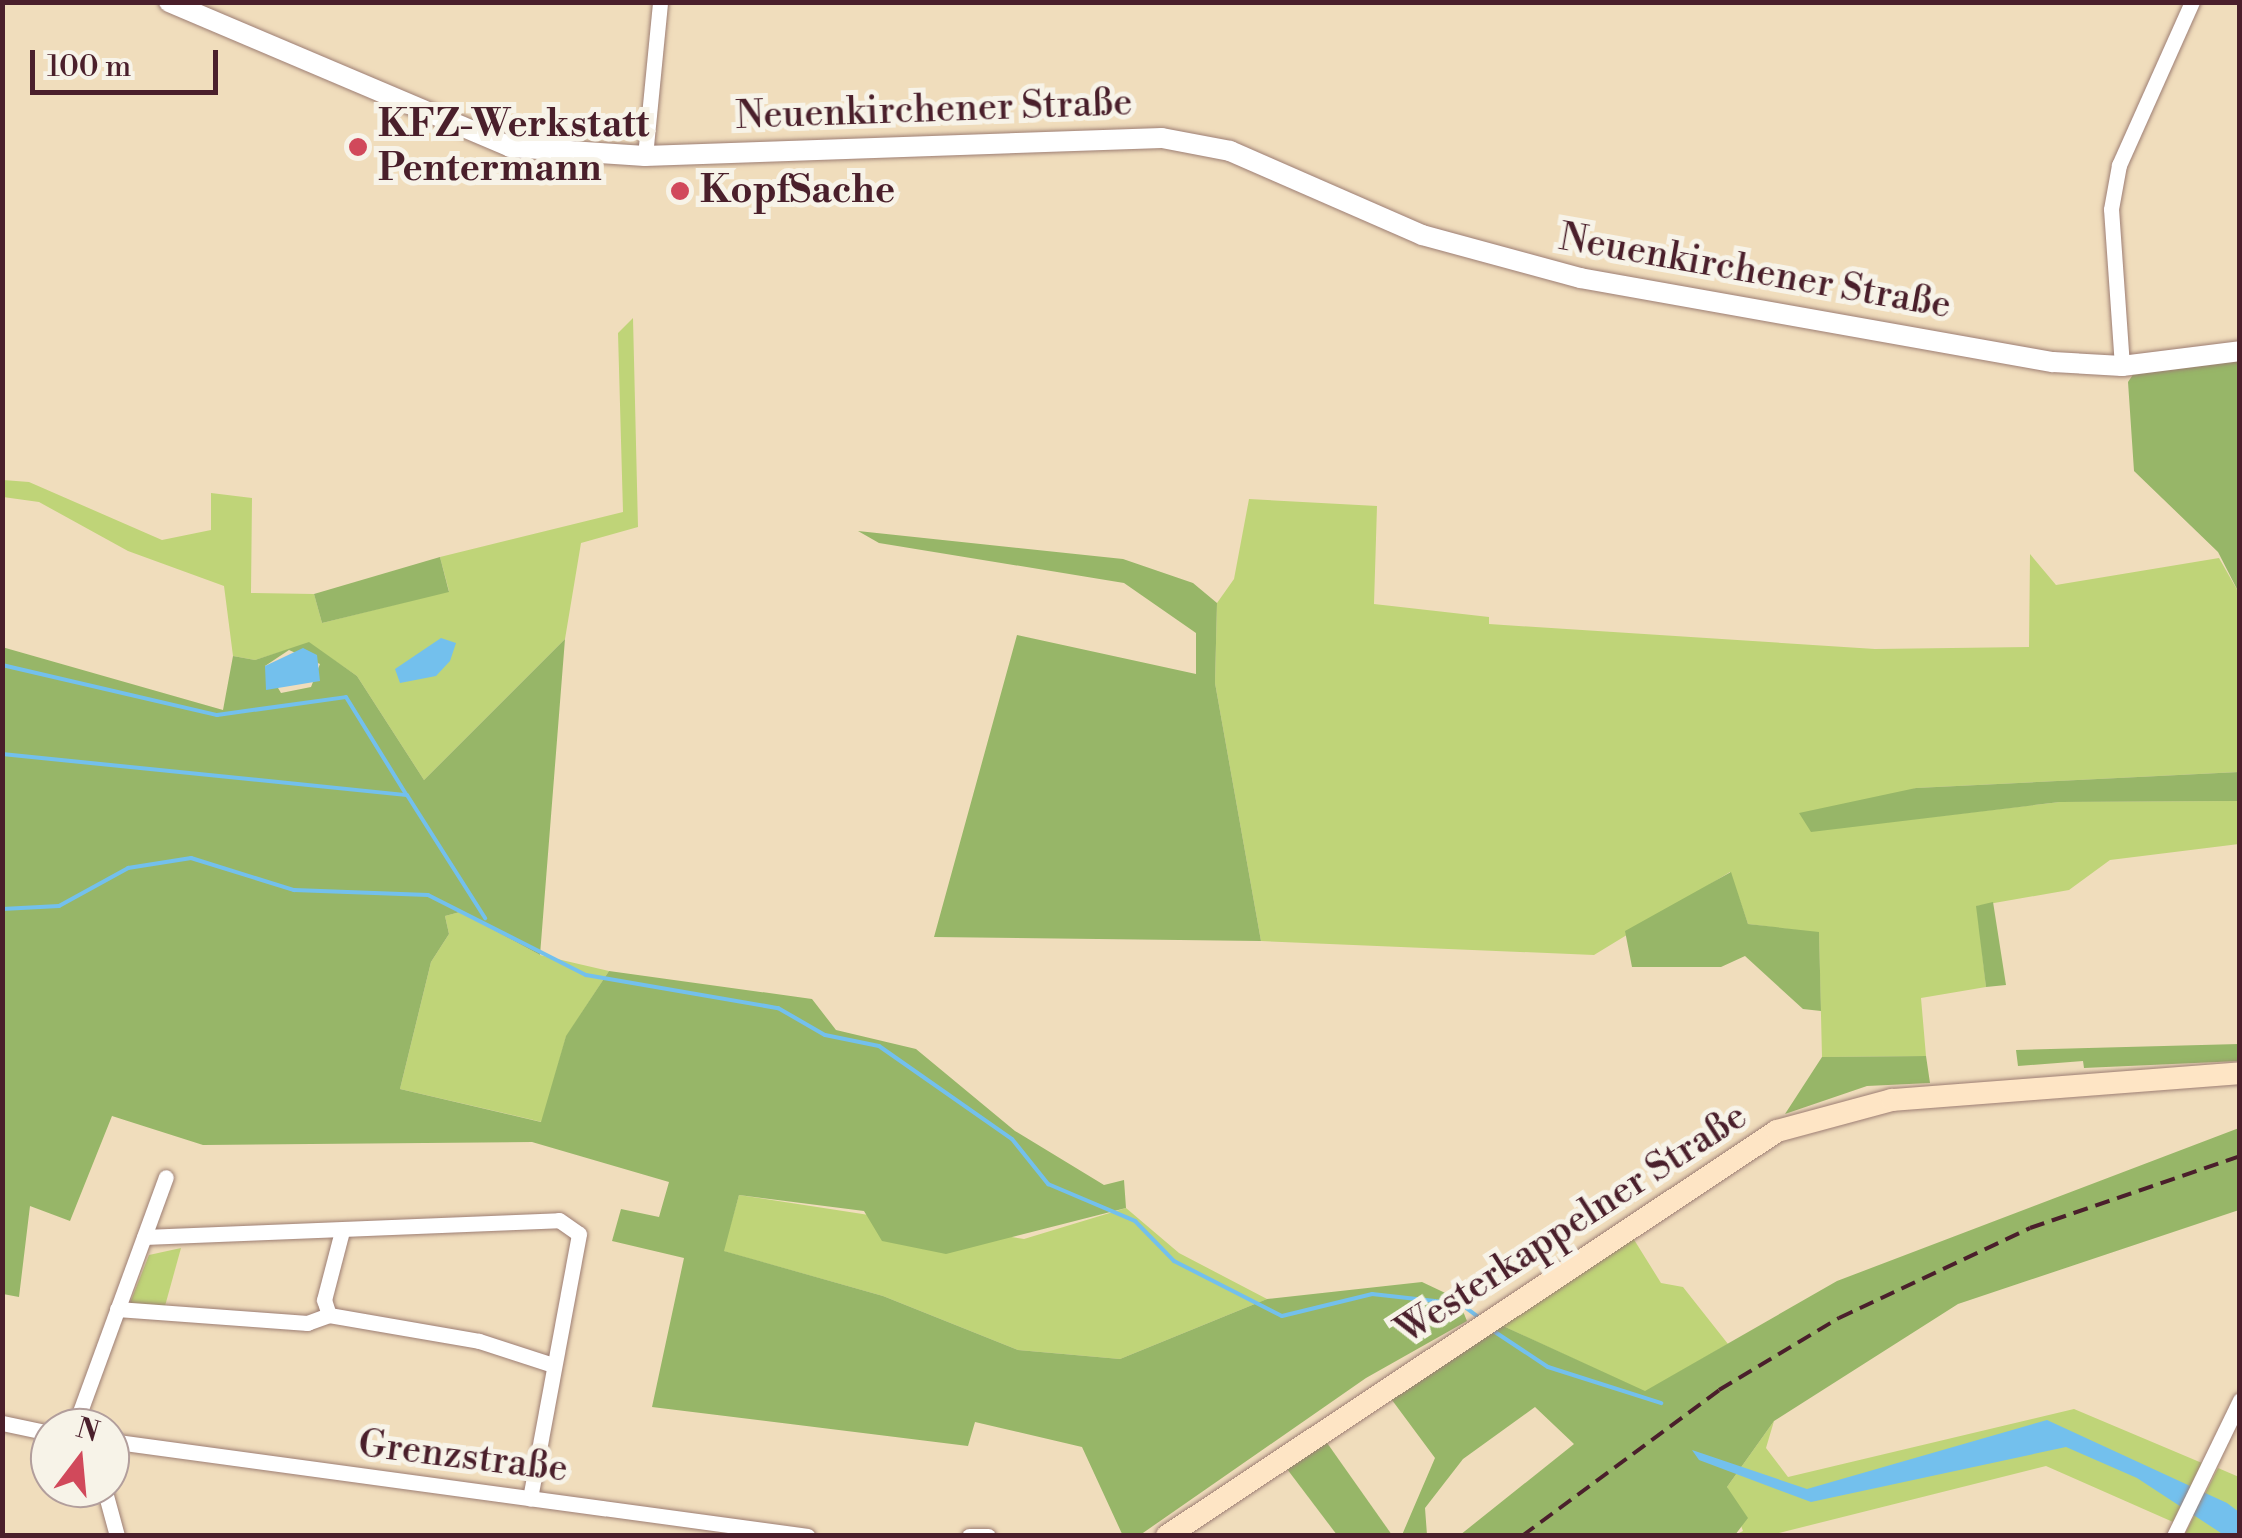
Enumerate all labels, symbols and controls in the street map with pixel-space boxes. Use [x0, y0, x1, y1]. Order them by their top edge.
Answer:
scale bar [35, 30, 222, 92]
text: 100 m [47, 48, 131, 86]
street label: Neuenkirchener Straße [735, 80, 1133, 140]
place label: KFZ-Werkstatt Pentermann [378, 102, 649, 192]
marker: KFZ-Werkstatt Pentermann [347, 136, 369, 158]
place label: KopfSache [700, 168, 895, 214]
marker: KopfSache [669, 180, 691, 202]
street label: Neuenkirchener Straße [1556, 215, 1954, 329]
street label: Westerkappelner Straße [1388, 1094, 1756, 1354]
north arrow [30, 1408, 130, 1508]
text: N [72, 1411, 103, 1450]
street label: Grenzstraße [356, 1422, 570, 1492]

